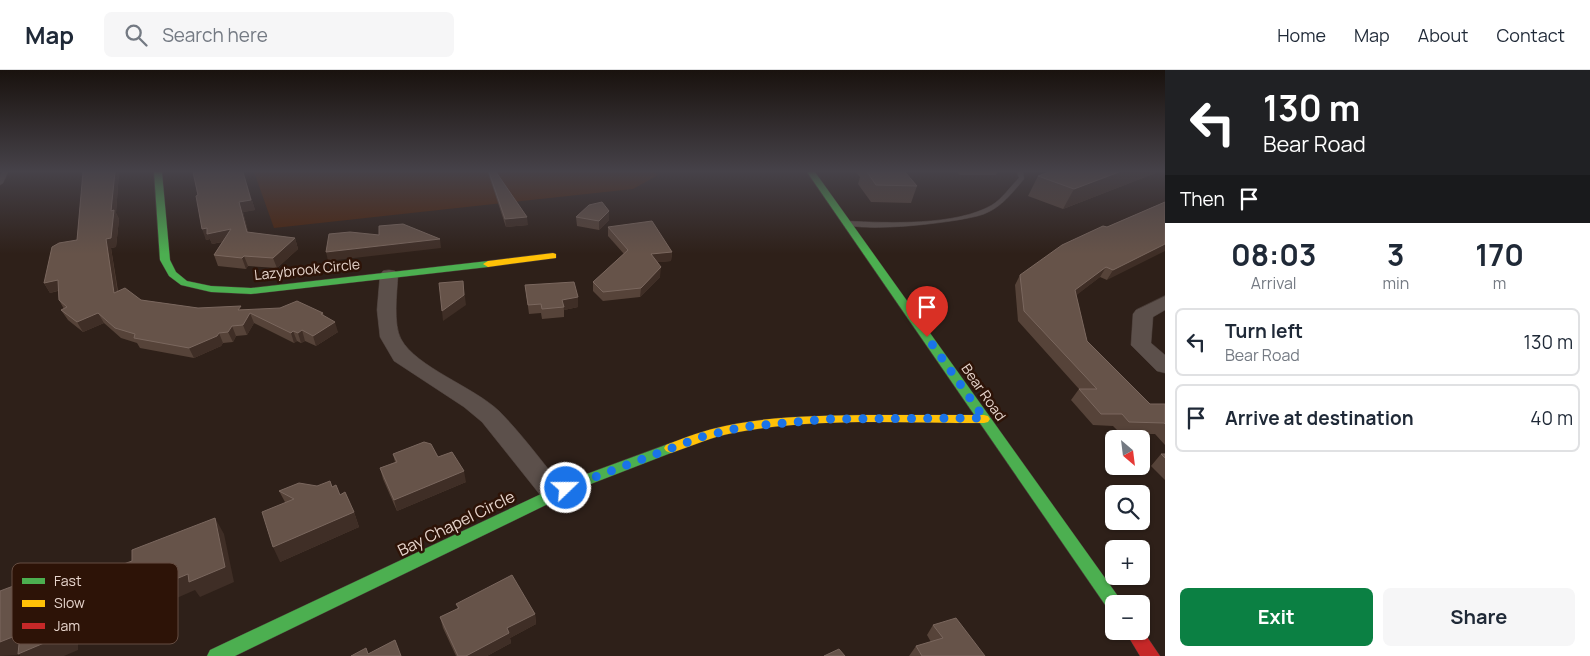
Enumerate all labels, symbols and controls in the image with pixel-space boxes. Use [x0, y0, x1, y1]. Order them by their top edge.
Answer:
search box [104, 12, 454, 57]
text: Map [25, 18, 74, 51]
icon: search [122, 21, 150, 49]
text: Search here [162, 22, 268, 48]
text: Home [1277, 23, 1326, 47]
text: Map [1354, 23, 1390, 47]
text: About [1418, 23, 1468, 47]
text: Contact [1496, 23, 1565, 47]
text: 130 m [1263, 84, 1360, 132]
icon: left [1180, 90, 1245, 155]
text: Bear Road [1263, 129, 1366, 159]
icon: arrive [1235, 185, 1263, 213]
text: Then [1180, 186, 1225, 212]
text: 08:03 [1231, 234, 1317, 275]
text: 3 [1387, 234, 1405, 275]
text: 170 [1475, 234, 1524, 275]
street label: Lazybrook Circle [253, 254, 361, 284]
text: Arrival [1251, 272, 1297, 294]
text: min [1382, 272, 1409, 294]
text: m [1493, 272, 1506, 294]
pin [906, 286, 948, 337]
icon: arrive [913, 293, 941, 321]
text: Turn left [1225, 318, 1303, 344]
icon: left [1182, 328, 1210, 356]
text: 130 m [1524, 329, 1573, 355]
text: Bear Road [1225, 344, 1300, 366]
street label: Bear Road [957, 360, 1011, 424]
icon: arrive [1182, 404, 1210, 432]
text: Arrive at destination [1225, 405, 1414, 431]
text: 40 m [1530, 405, 1573, 431]
north arrow [1105, 430, 1150, 475]
map controls [1105, 430, 1150, 640]
position arrow [539, 461, 591, 513]
street label: Bay Chapel Circle [394, 485, 518, 561]
button: search [1105, 485, 1150, 530]
button: + [1105, 540, 1150, 585]
legend [12, 563, 178, 644]
text: Fast [54, 571, 82, 590]
button: Exit [1180, 588, 1373, 646]
button: Share [1383, 588, 1575, 646]
text: Slow [54, 593, 85, 612]
button: − [1105, 595, 1150, 640]
text: Jam [54, 616, 80, 635]

